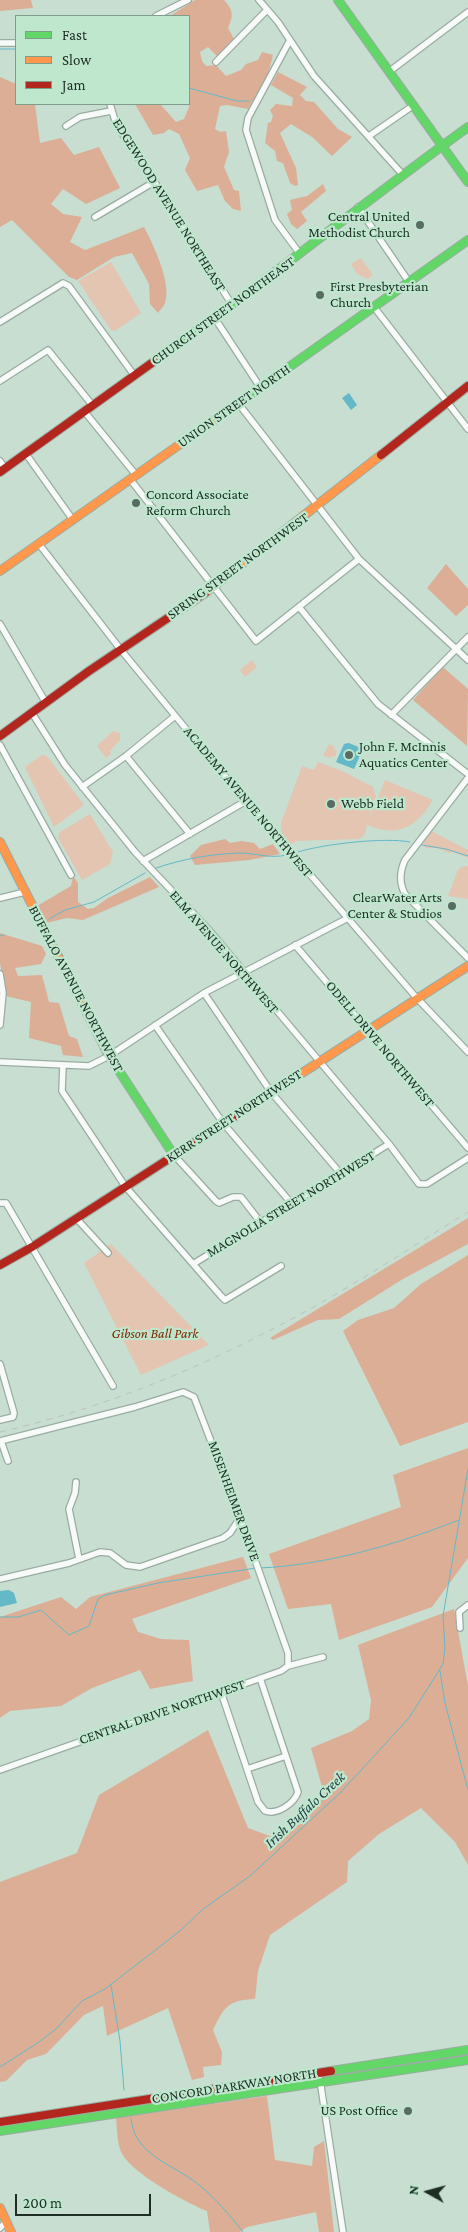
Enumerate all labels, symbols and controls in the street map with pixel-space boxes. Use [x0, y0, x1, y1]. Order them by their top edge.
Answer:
legend [15, 15, 190, 105]
text: Fast [62, 27, 87, 43]
text: Slow [62, 52, 91, 68]
text: Jam [62, 77, 85, 93]
street label: EDGEWOOD AVENUE NORTHEAST [109, 115, 229, 295]
place label: Central United Methodist Church [308, 209, 410, 242]
marker: Central United Methodist Church [414, 219, 426, 231]
street label: CHURCH STREET NORTHEAST [148, 253, 298, 369]
place label: First Presbyterian Church [330, 279, 428, 312]
marker: First Presbyterian Church [314, 289, 326, 301]
street label: UNION STREET NORTH [174, 361, 294, 451]
place label: Concord Associate Reform Church [146, 487, 249, 520]
marker: Concord Associate Reform Church [130, 497, 142, 509]
street label: SPRING STREET NORTHWEST [164, 509, 312, 623]
street label: ACADEMY AVENUE NORTHWEST [180, 723, 316, 881]
place label: John F. McInnis Aquatics Center [359, 739, 448, 772]
marker: John F. McInnis Aquatics Center [343, 749, 355, 761]
place label: Webb Field [341, 796, 404, 812]
marker: Webb Field [325, 798, 337, 810]
street label: ELM AVENUE NORTHWEST [166, 887, 282, 1017]
place label: ClearWater Arts Center & Studios [347, 890, 442, 922]
marker: ClearWater Arts Center & Studios [446, 900, 458, 912]
street label: BUFFALO AVENUE NORTHWEST [25, 903, 127, 1075]
street label: ODELL DRIVE NORTHWEST [322, 977, 438, 1111]
street label: KERR STREET NORTHWEST [163, 1066, 305, 1166]
street label: MAGNOLIA STREET NORTHWEST [204, 1147, 378, 1261]
park label: Gibson Ball Park [112, 1326, 198, 1342]
street label: MISENHEIMER DRIVE [204, 1439, 264, 1563]
street label: CENTRAL DRIVE NORTHWEST [77, 1676, 247, 1748]
water label: Irish Buffalo Creek [261, 1768, 349, 1852]
street label: CONCORD PARKWAY NORTH [151, 2065, 317, 2107]
place label: US Post Office [320, 2103, 398, 2119]
marker: US Post Office [402, 2105, 414, 2117]
north arrow [403, 2167, 453, 2217]
scale bar [18, 2184, 154, 2216]
text: N [405, 2184, 422, 2196]
text: 200 m [23, 2195, 62, 2211]

